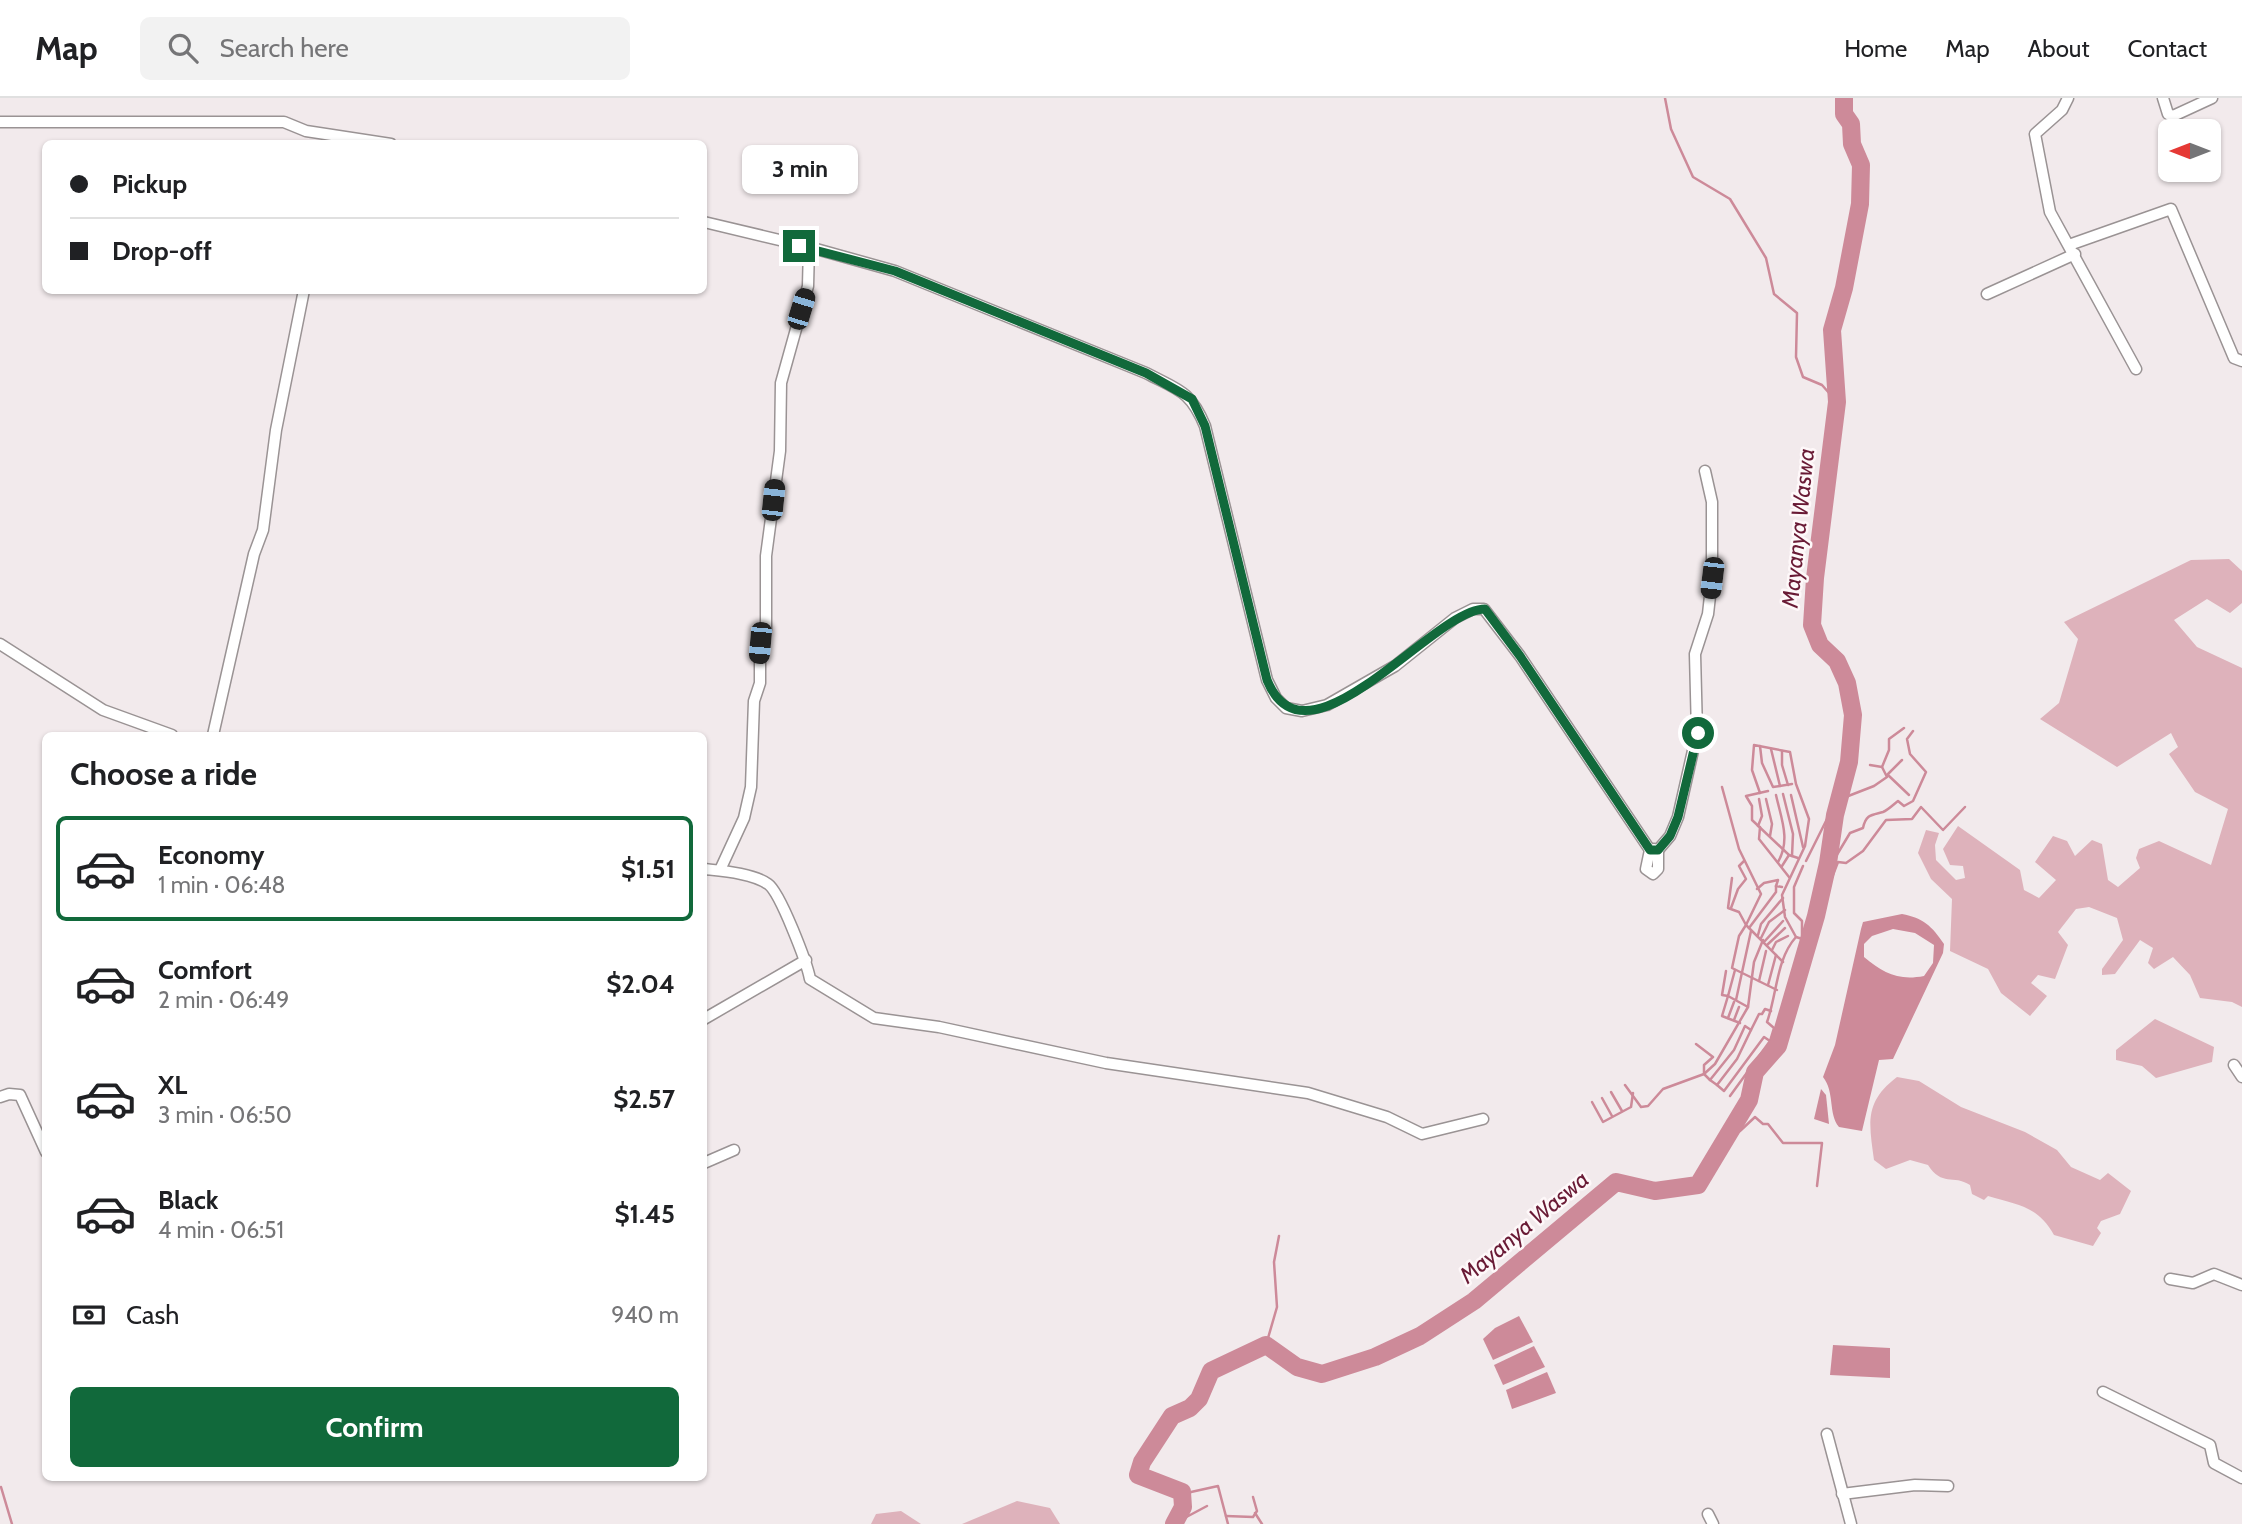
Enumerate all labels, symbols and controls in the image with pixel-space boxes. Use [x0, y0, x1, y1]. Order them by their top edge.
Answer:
search box [140, 17, 630, 80]
text: Map [35, 28, 98, 68]
icon: search [164, 29, 202, 67]
text: Search here [220, 32, 349, 64]
text: Home [1844, 34, 1907, 63]
text: Map [1945, 34, 1990, 63]
text: About [2028, 34, 2090, 63]
text: Contact [2128, 34, 2207, 63]
north arrow [2158, 119, 2221, 182]
map controls [2158, 119, 2221, 182]
callout: 3 min [741, 144, 857, 194]
text: 3 min [772, 155, 828, 183]
text: Pickup [112, 168, 187, 200]
route end [783, 230, 815, 262]
text: Drop-off [112, 235, 212, 267]
car [785, 286, 818, 332]
water label: Mayanya Waswa [1776, 447, 1820, 610]
car [761, 478, 786, 522]
car [1700, 556, 1725, 600]
car [748, 621, 773, 665]
route start [1682, 717, 1714, 749]
text: Choose a ride [70, 754, 257, 793]
icon: car [74, 837, 137, 900]
text: Economy [158, 839, 264, 871]
text: $1.51 [621, 853, 675, 885]
text: 1 min · 06:48 [158, 871, 286, 899]
icon: car [74, 952, 137, 1015]
text: Comfort [158, 954, 252, 986]
text: $2.04 [606, 968, 675, 1000]
text: 2 min · 06:49 [158, 986, 289, 1014]
icon: car [74, 1067, 137, 1130]
text: XL [158, 1069, 187, 1101]
text: $2.57 [613, 1083, 675, 1115]
text: 3 min · 06:50 [158, 1101, 292, 1129]
water label: Mayanya Waswa [1453, 1165, 1594, 1290]
icon: car [74, 1182, 137, 1245]
text: Black [158, 1184, 218, 1216]
text: $1.45 [614, 1198, 675, 1230]
text: 4 min · 06:51 [158, 1216, 284, 1244]
icon: cash [70, 1296, 108, 1334]
text: Cash [126, 1299, 179, 1331]
text: 940 m [611, 1301, 679, 1329]
button: Confirm [70, 1387, 679, 1467]

